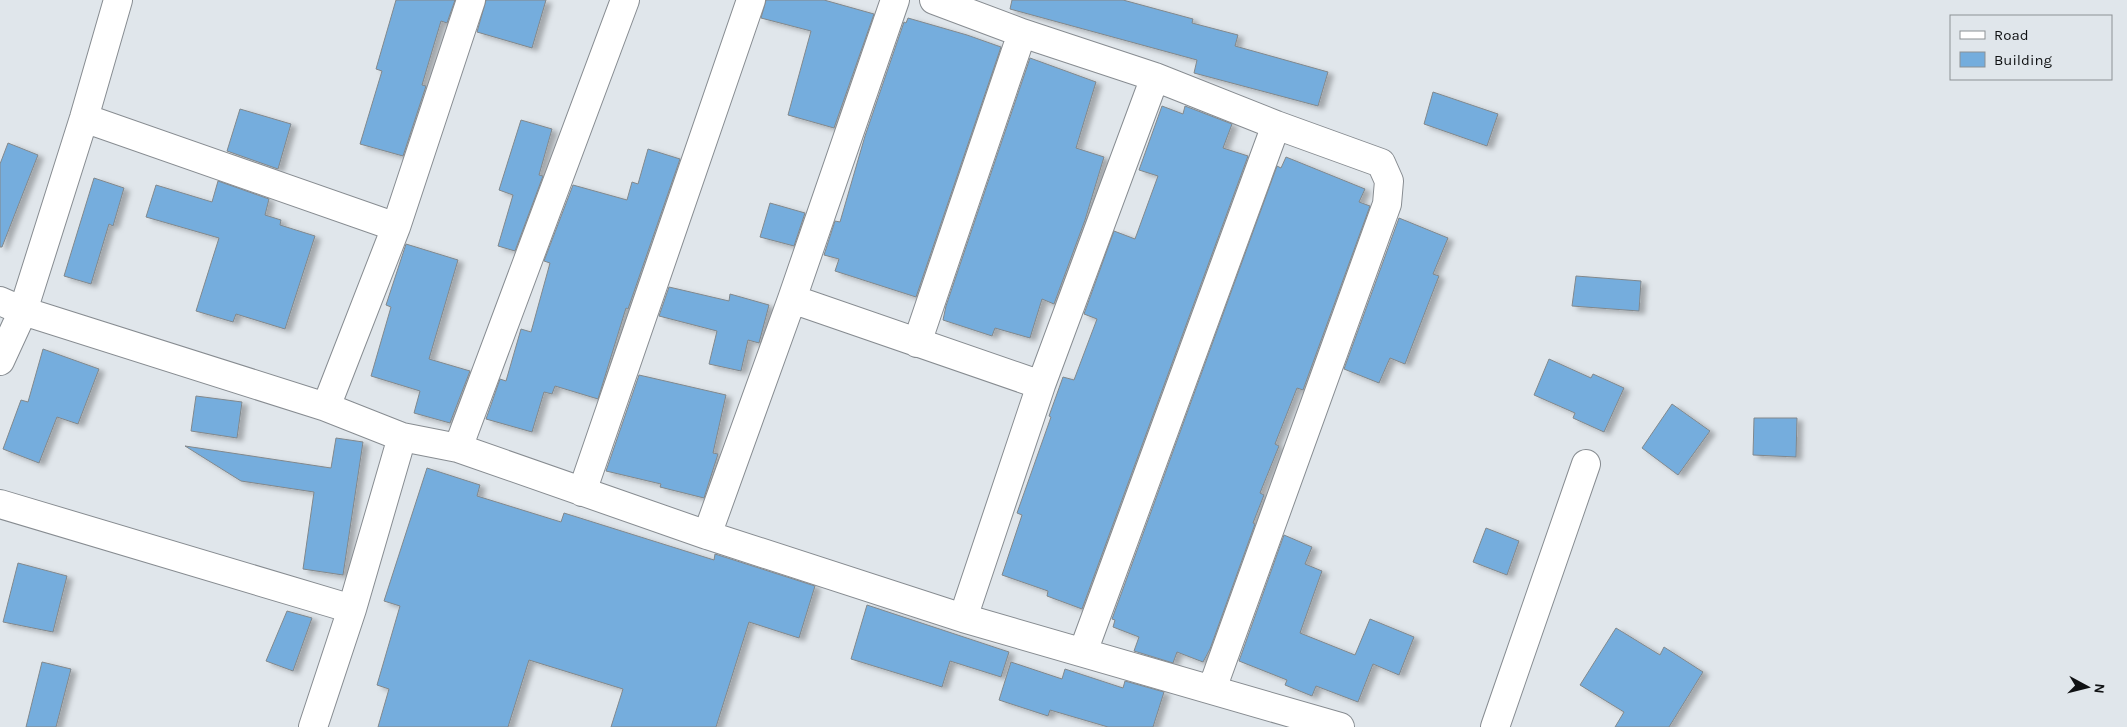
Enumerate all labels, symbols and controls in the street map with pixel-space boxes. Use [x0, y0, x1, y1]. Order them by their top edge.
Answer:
legend [1950, 15, 2112, 80]
text: Road [1994, 26, 2029, 44]
text: Building [1994, 51, 2052, 69]
north arrow [2062, 662, 2112, 712]
text: N [2090, 683, 2108, 695]

